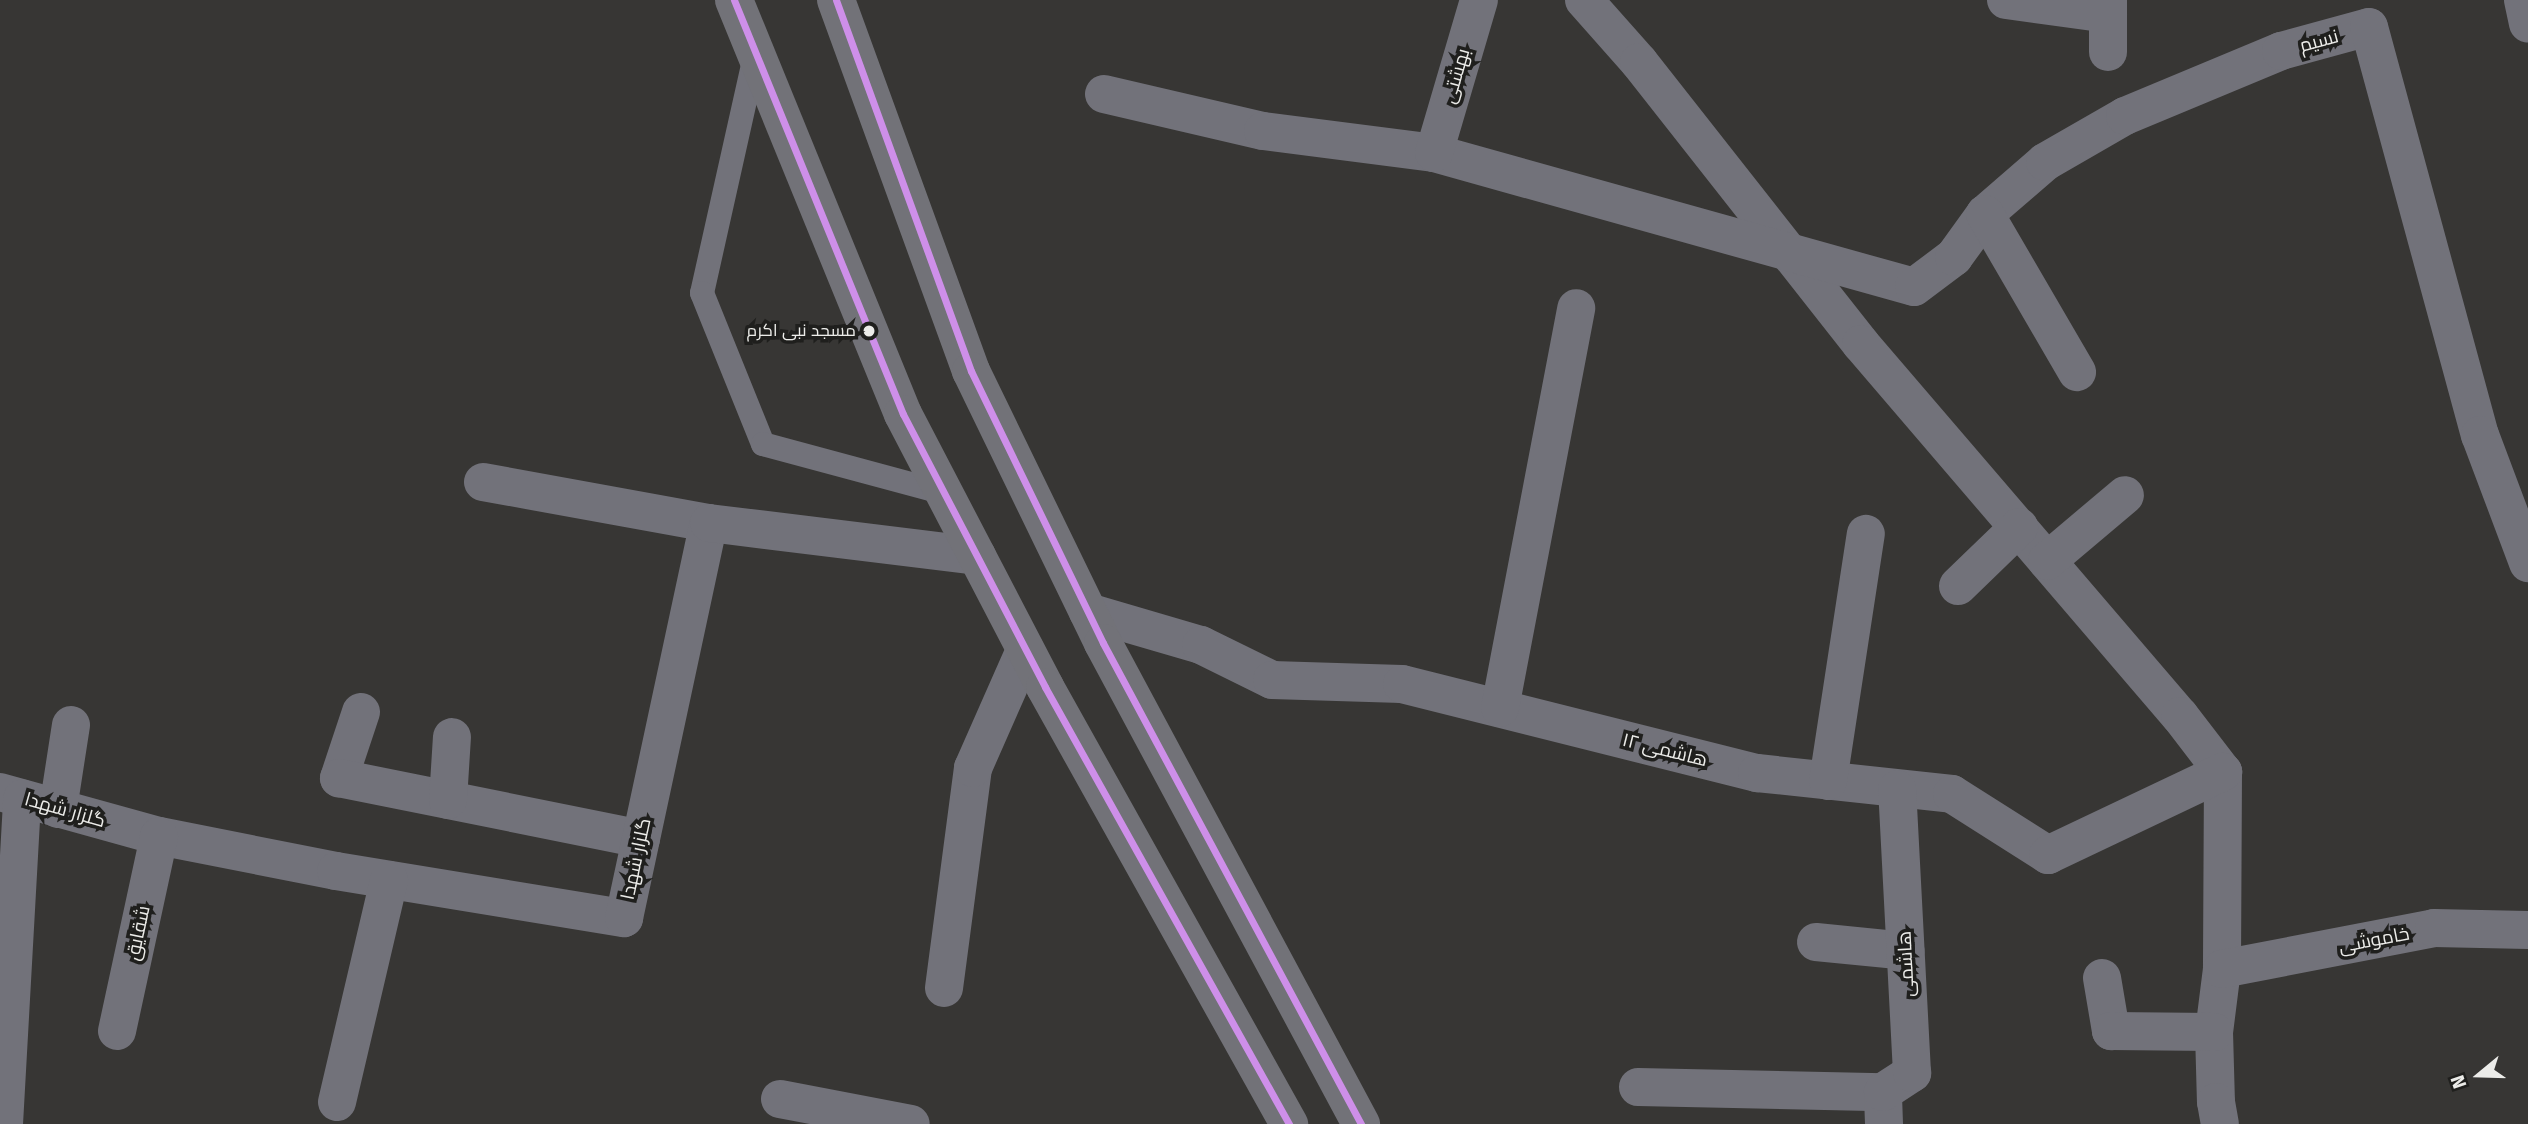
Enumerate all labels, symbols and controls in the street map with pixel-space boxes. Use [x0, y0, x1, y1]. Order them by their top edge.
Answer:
street label: نسیم [2297, 25, 2341, 57]
street label: بهشتی [1437, 46, 1475, 106]
place label: مسجد نبی اکرم [747, 321, 856, 341]
marker: مسجد نبی اکرم [862, 324, 876, 338]
street label: ۱۲ هاشمی [1620, 728, 1710, 772]
street label: گلزار شهدا [22, 788, 108, 832]
street label: گلزار شهدا [616, 816, 656, 902]
street label: شقایق [121, 903, 155, 963]
street label: خاموشی [2337, 922, 2411, 958]
street label: هاشمی [1893, 930, 1919, 998]
north arrow [2444, 1040, 2514, 1110]
text: N [2446, 1072, 2472, 1092]

